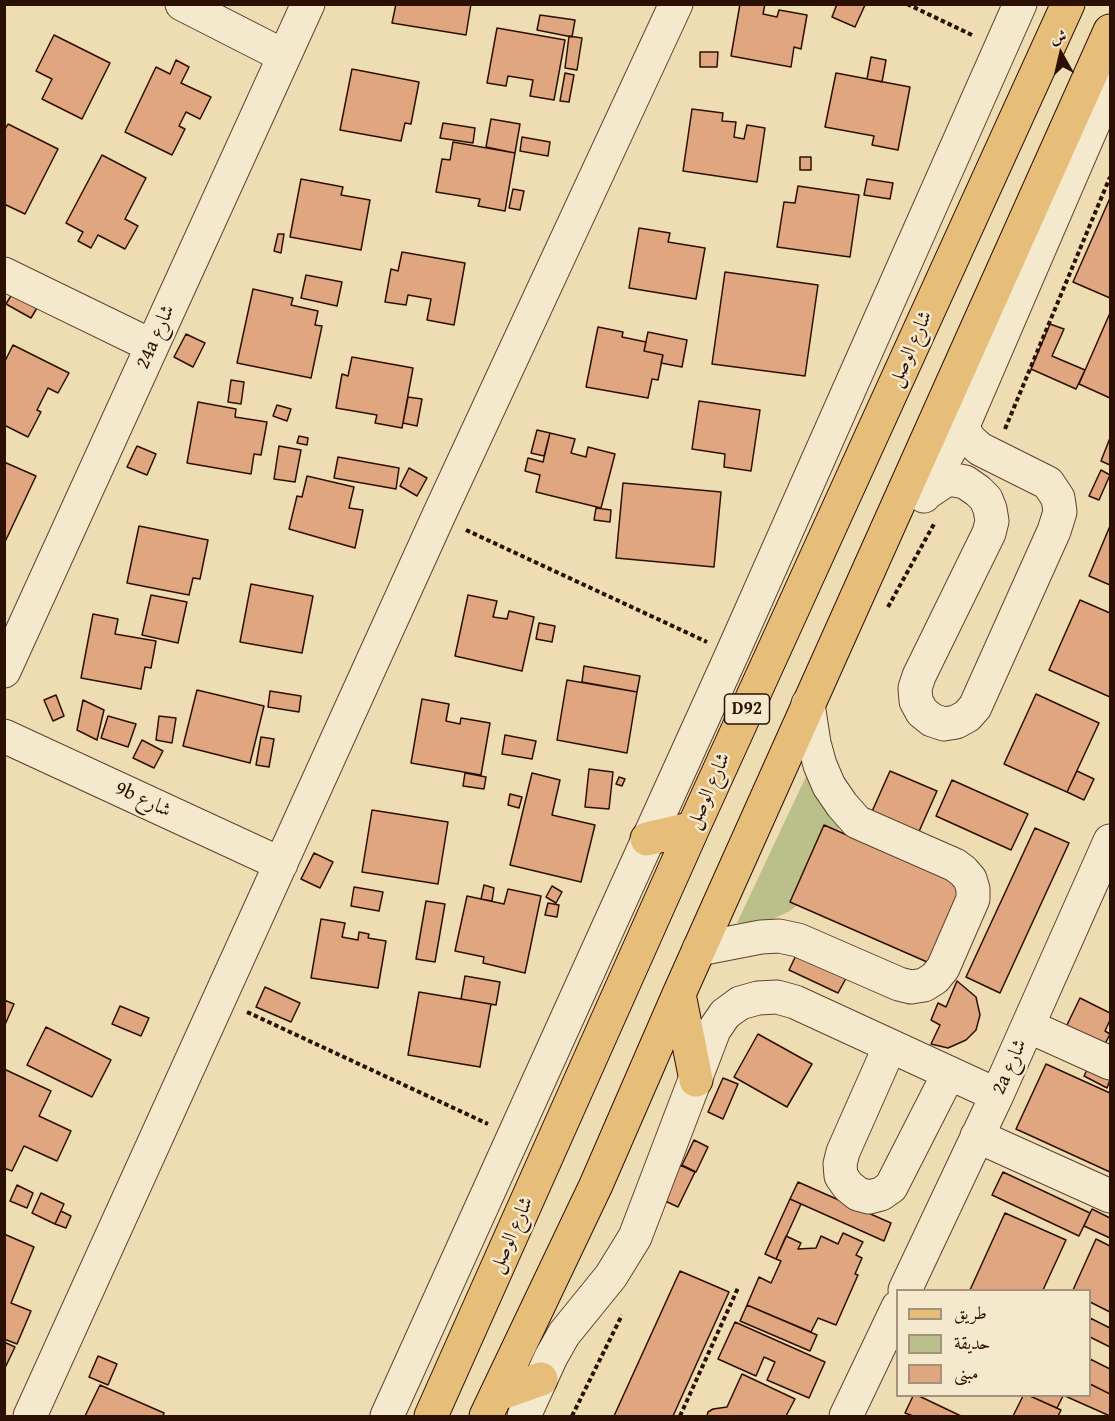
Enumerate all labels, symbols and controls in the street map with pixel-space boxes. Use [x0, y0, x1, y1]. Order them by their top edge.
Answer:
text: ش [1049, 23, 1068, 49]
north arrow [1031, 24, 1091, 84]
street label: 24a شارع [131, 301, 181, 373]
street label: شارع الوصل [884, 307, 938, 391]
road number: D92 [724, 694, 770, 724]
street label: شارع الوصل [682, 749, 736, 833]
street label: 9b شارع [111, 777, 175, 823]
street label: 2a شارع [987, 1036, 1033, 1098]
street label: شارع الوصل [485, 1193, 539, 1277]
legend [896, 1289, 1091, 1397]
text: طريق [954, 1299, 987, 1326]
text: حديقة [954, 1329, 990, 1356]
text: مبنى [954, 1359, 979, 1386]

